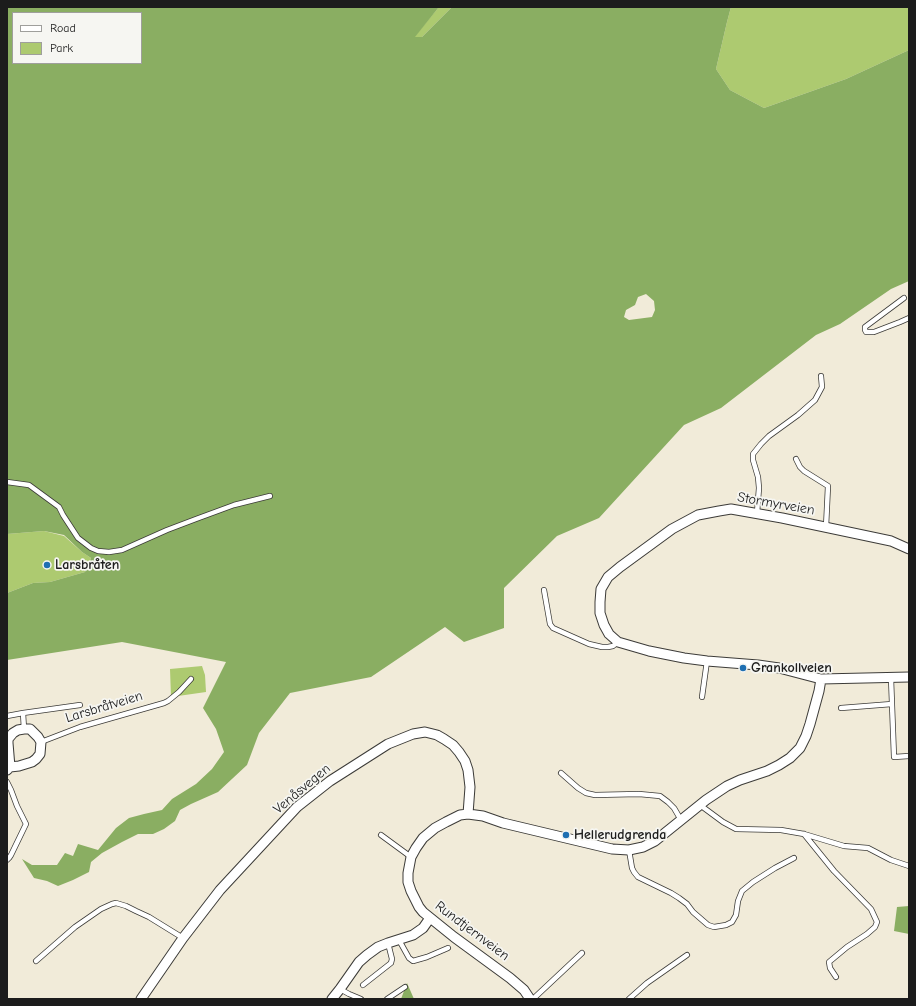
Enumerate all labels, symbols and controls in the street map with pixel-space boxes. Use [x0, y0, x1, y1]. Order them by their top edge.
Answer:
legend [12, 12, 142, 64]
text: Road [50, 21, 76, 35]
text: Park [50, 41, 73, 55]
street label: Stormyrveien [736, 489, 816, 519]
place label: Larsbråten [55, 557, 119, 573]
marker: Larsbråten [42, 560, 52, 570]
place label: Grankollveien [751, 660, 832, 676]
marker: Grankollveien [738, 663, 748, 673]
street label: Larsbråtveien [63, 687, 145, 727]
street label: Venåsvegen [270, 760, 334, 818]
place label: Hellerudgrenda [574, 827, 666, 843]
marker: Hellerudgrenda [561, 830, 571, 840]
street label: Rundtjernveien [431, 898, 513, 964]

